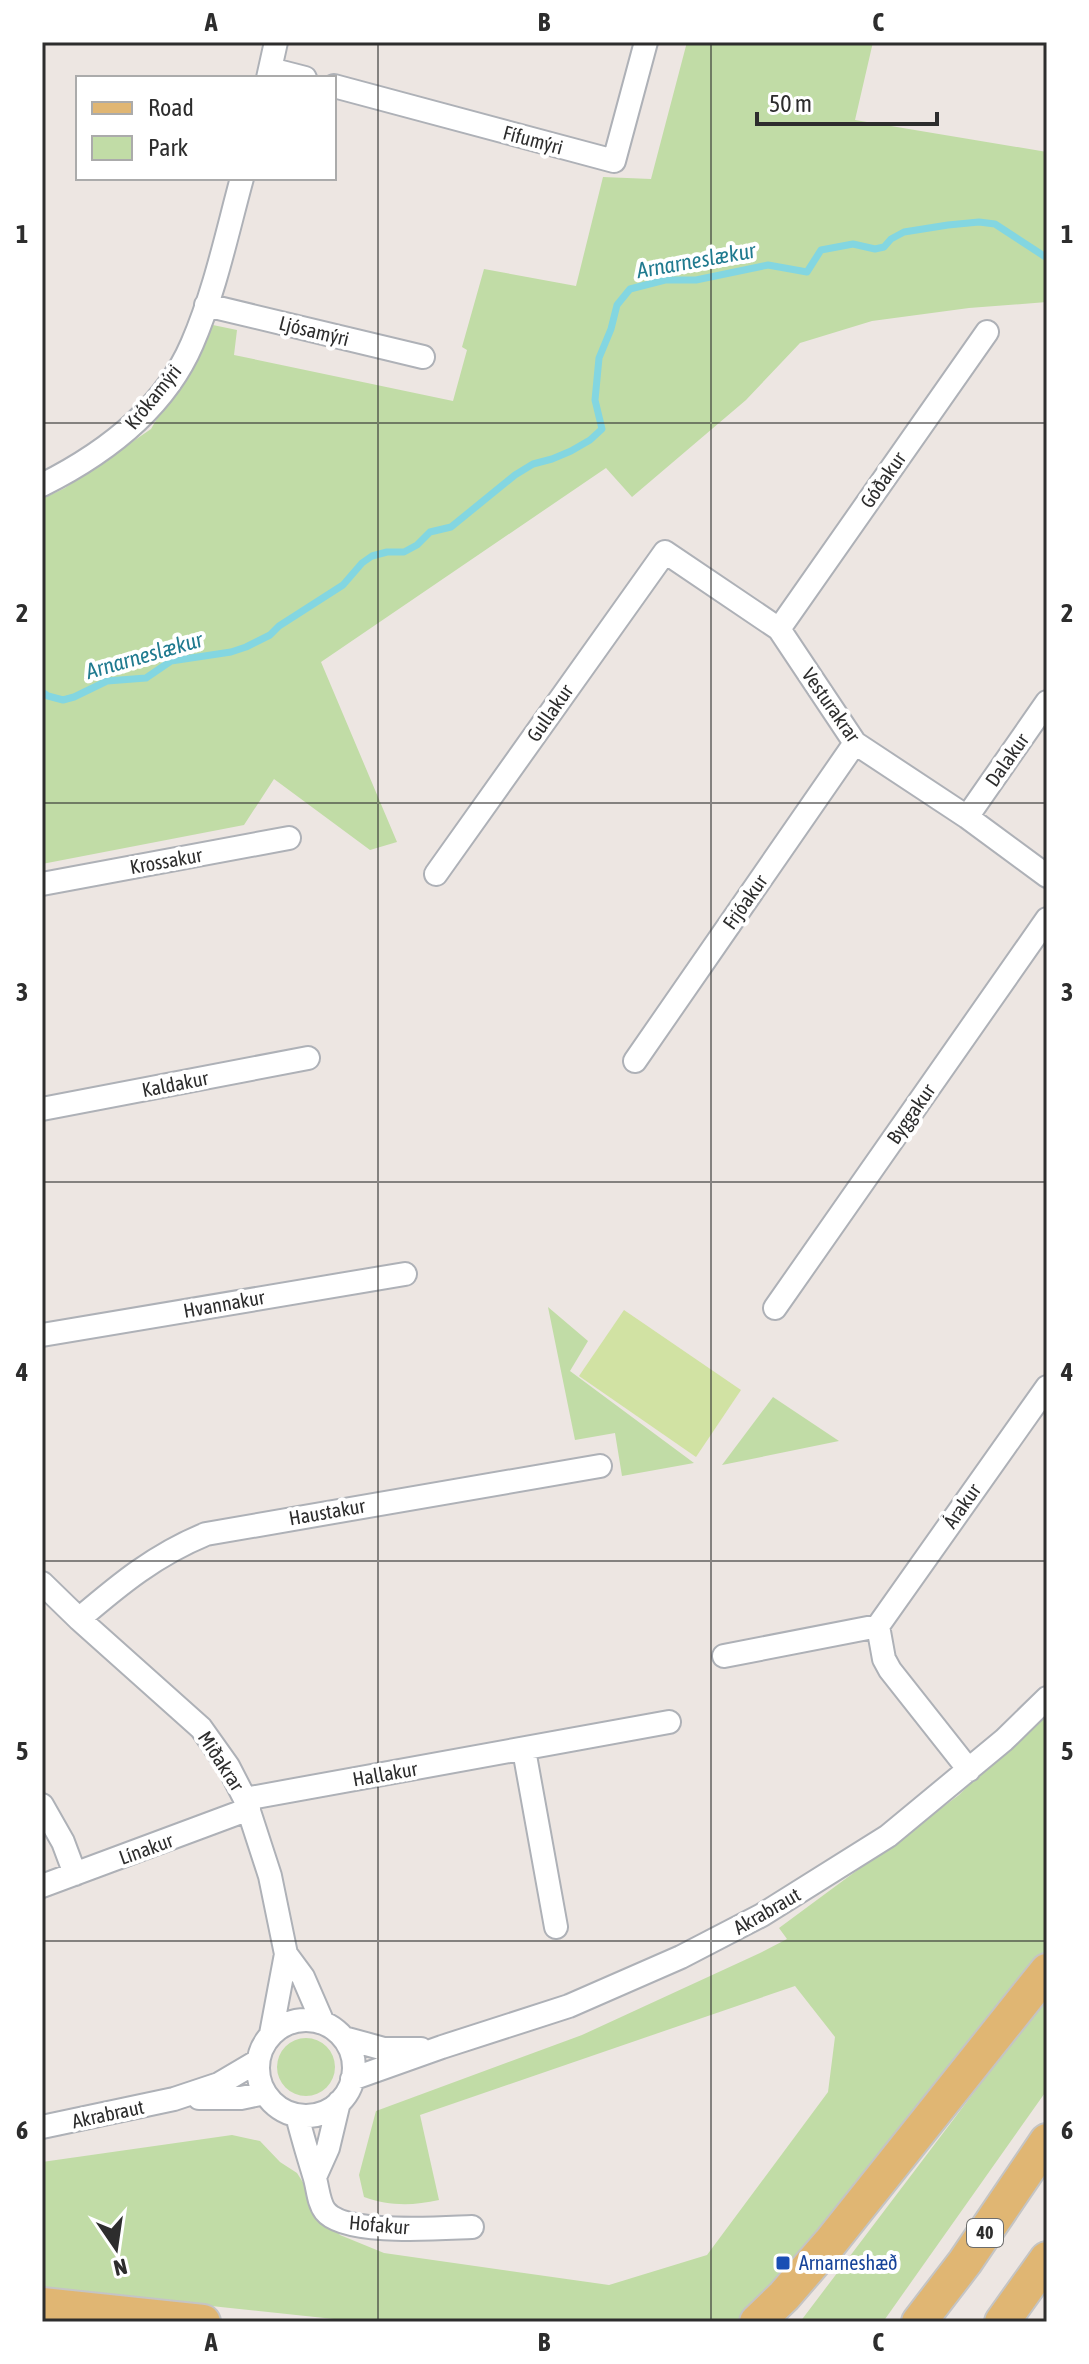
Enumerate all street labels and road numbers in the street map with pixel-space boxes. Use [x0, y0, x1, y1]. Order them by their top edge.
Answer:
street label: Fífumýri [501, 121, 566, 159]
street label: Ljósamýri [277, 311, 351, 350]
street label: Krókamýri [120, 360, 186, 434]
street label: Góðakur [855, 446, 911, 512]
street label: Vesturakrar [798, 663, 866, 747]
street label: Gullakur [522, 679, 578, 746]
street label: Dalakur [980, 728, 1034, 791]
street label: Krossakur [128, 843, 205, 878]
street label: Frjóakur [718, 869, 772, 933]
street label: Kaldakur [140, 1066, 211, 1101]
street label: Byggakur [882, 1078, 940, 1148]
street label: Hvannakur [182, 1285, 267, 1322]
street label: Árakur [938, 1478, 986, 1532]
street label: Haustakur [287, 1493, 368, 1530]
street label: Miðakrar [194, 1727, 250, 1796]
street label: Hallakur [351, 1756, 420, 1790]
street label: Línakur [116, 1828, 177, 1869]
street label: Akrabraut [729, 1882, 804, 1939]
street label: Akrabraut [70, 2095, 146, 2132]
street label: Hofakur [348, 2210, 411, 2239]
road number: 40 [967, 2219, 1003, 2247]

